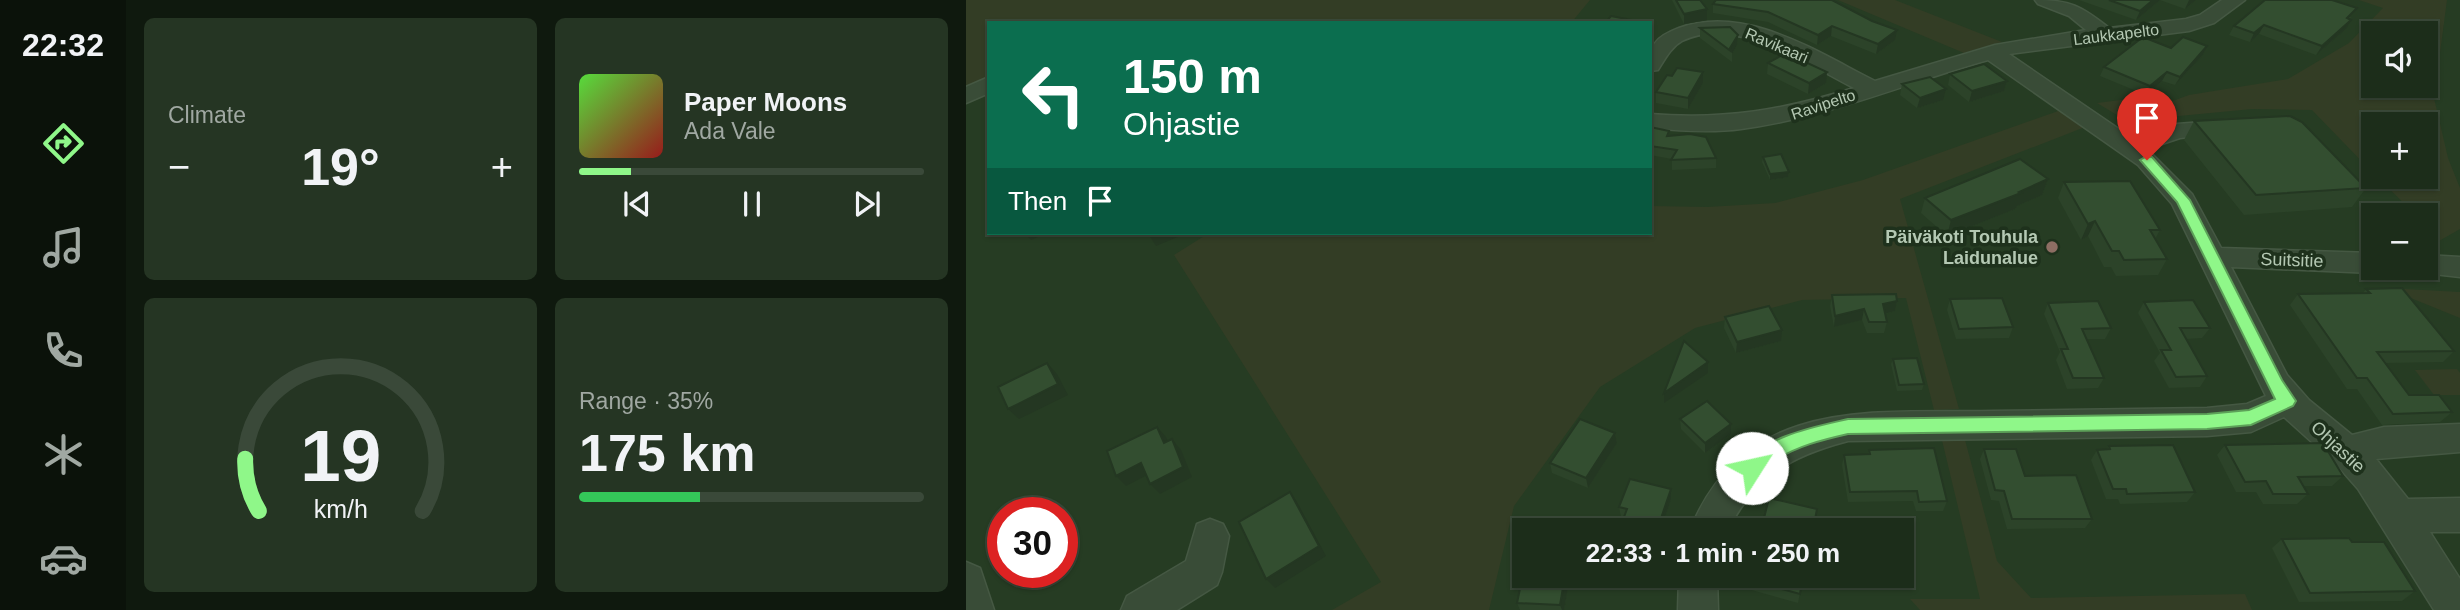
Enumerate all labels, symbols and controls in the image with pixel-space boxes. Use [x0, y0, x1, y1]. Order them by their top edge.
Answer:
street label: Laukkapelto [2072, 21, 2160, 48]
map controls [2361, 21, 2438, 280]
button: sound [2361, 21, 2438, 98]
street label: Ravikaari [1743, 25, 1811, 66]
text: 22:32 [22, 27, 104, 63]
icon: left [1008, 49, 1099, 140]
text: 150 m [1123, 49, 1262, 103]
street label: Ravipelto [1789, 86, 1858, 123]
text: Paper Moons [684, 87, 847, 117]
pin [2117, 88, 2177, 160]
icon: arrive [2128, 99, 2166, 137]
text: Climate [168, 102, 246, 128]
text: Ohjastie [1123, 106, 1240, 142]
button: + [2361, 112, 2438, 189]
text: Ada Vale [684, 118, 776, 144]
icon: directions [39, 119, 88, 168]
text: 19° [301, 138, 380, 196]
text: − [168, 146, 190, 188]
text: + [491, 146, 513, 188]
icon: arrive [1081, 182, 1119, 220]
icon: previous [618, 185, 656, 223]
icon: pause [733, 185, 771, 223]
icon: next [848, 185, 886, 223]
text: Then [1008, 186, 1067, 216]
button: − [2361, 203, 2438, 280]
icon: music [39, 223, 88, 272]
place label: Päiväkoti Touhula Laidunalue [1885, 227, 2039, 268]
marker: Päiväkoti Touhula Laidunalue [2044, 239, 2060, 255]
street label: Suitsitie [2260, 249, 2324, 271]
icon: phone [39, 326, 88, 375]
text: Range · 35% [579, 388, 713, 414]
text: 19 [300, 415, 381, 496]
street label: Ohjastie [2307, 417, 2369, 477]
text: 175 km [579, 424, 755, 482]
icon: climate [39, 430, 88, 479]
position arrow [1715, 431, 1789, 505]
text: km/h [313, 495, 368, 523]
speed limit sign: 30 [987, 497, 1078, 588]
icon: car [39, 534, 88, 583]
text: 22:33 · 1 min · 250 m [1586, 538, 1840, 568]

